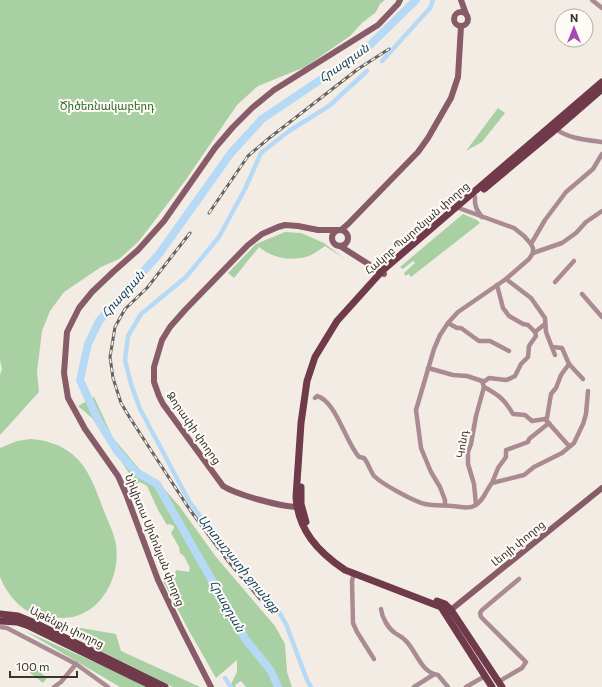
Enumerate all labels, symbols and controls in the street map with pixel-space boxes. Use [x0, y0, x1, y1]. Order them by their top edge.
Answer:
north arrow [554, 8, 594, 48]
text: N [570, 11, 578, 24]
water label: Հրազդան [316, 40, 372, 85]
park label: Ծիծեռնակաբերդ [60, 99, 154, 113]
street label: Հակոբ Պարոնյան փողոց [362, 179, 472, 277]
water label: Հրազդան [98, 267, 148, 320]
street label: Ձորափի փողոց [164, 389, 224, 467]
street label: Կոնդ [453, 429, 471, 459]
street label: Նիկիտա Սիմոնյան փողոց [122, 472, 188, 608]
water label: Արտաշատի ջրանցք [195, 512, 284, 616]
street label: Լեոյի փողոց [488, 517, 548, 569]
water label: Հրազդան [207, 577, 249, 635]
street label: Աթենքի փողոց [27, 603, 107, 651]
scale bar [10, 653, 77, 679]
text: 100 m [16, 659, 50, 673]

